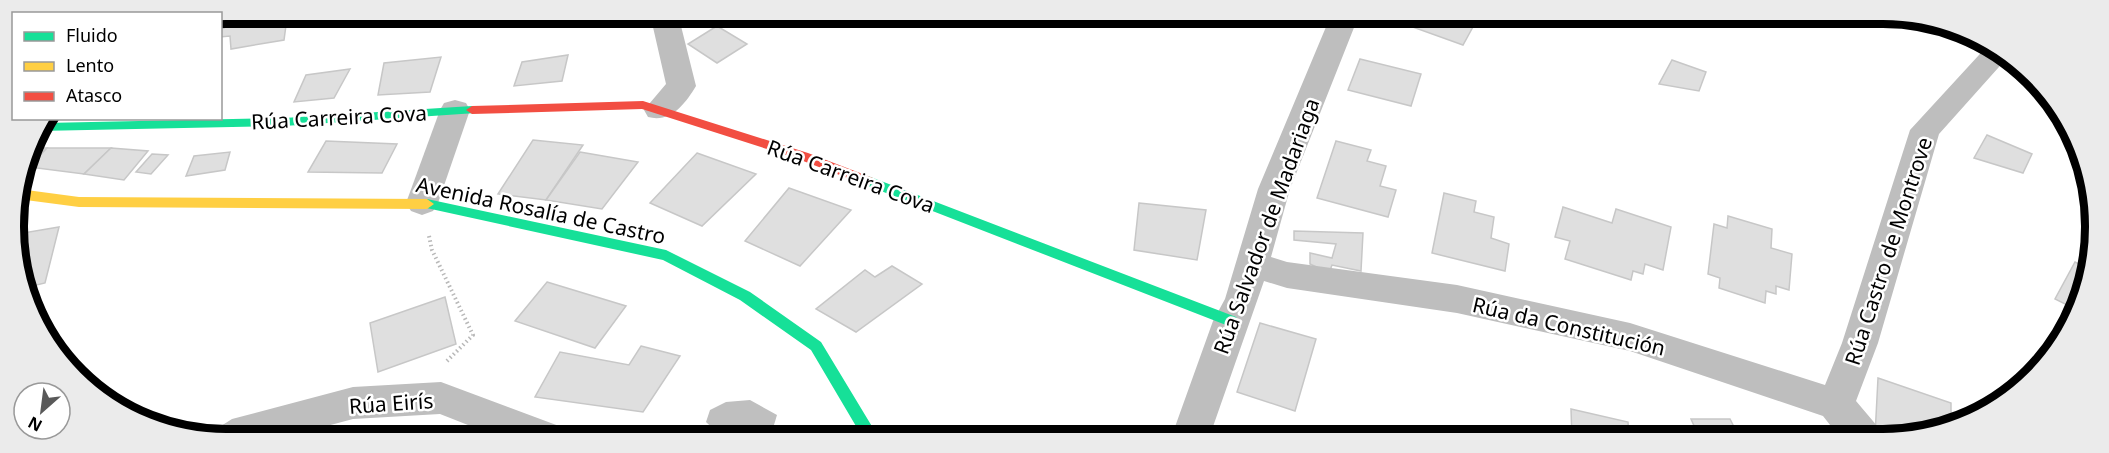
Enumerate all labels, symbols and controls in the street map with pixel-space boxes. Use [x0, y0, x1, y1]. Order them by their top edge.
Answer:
legend [12, 12, 222, 120]
text: Fluido [66, 23, 118, 47]
text: Lento [66, 53, 114, 77]
text: Atasco [66, 83, 122, 107]
street label: Rúa Salvador de Madariaga [1207, 94, 1325, 358]
street label: Rúa Carreira Cova [250, 98, 428, 136]
street label: Rúa Carreira Cova [764, 133, 938, 219]
street label: Rúa Castro de Montrove [1838, 134, 1938, 368]
street label: Avenida Rosalía de Castro [414, 170, 668, 250]
street label: Rúa da Constitución [1470, 290, 1668, 362]
north arrow [12, 381, 72, 441]
street label: Rúa Eirís [348, 386, 434, 420]
text: N [24, 411, 46, 437]

